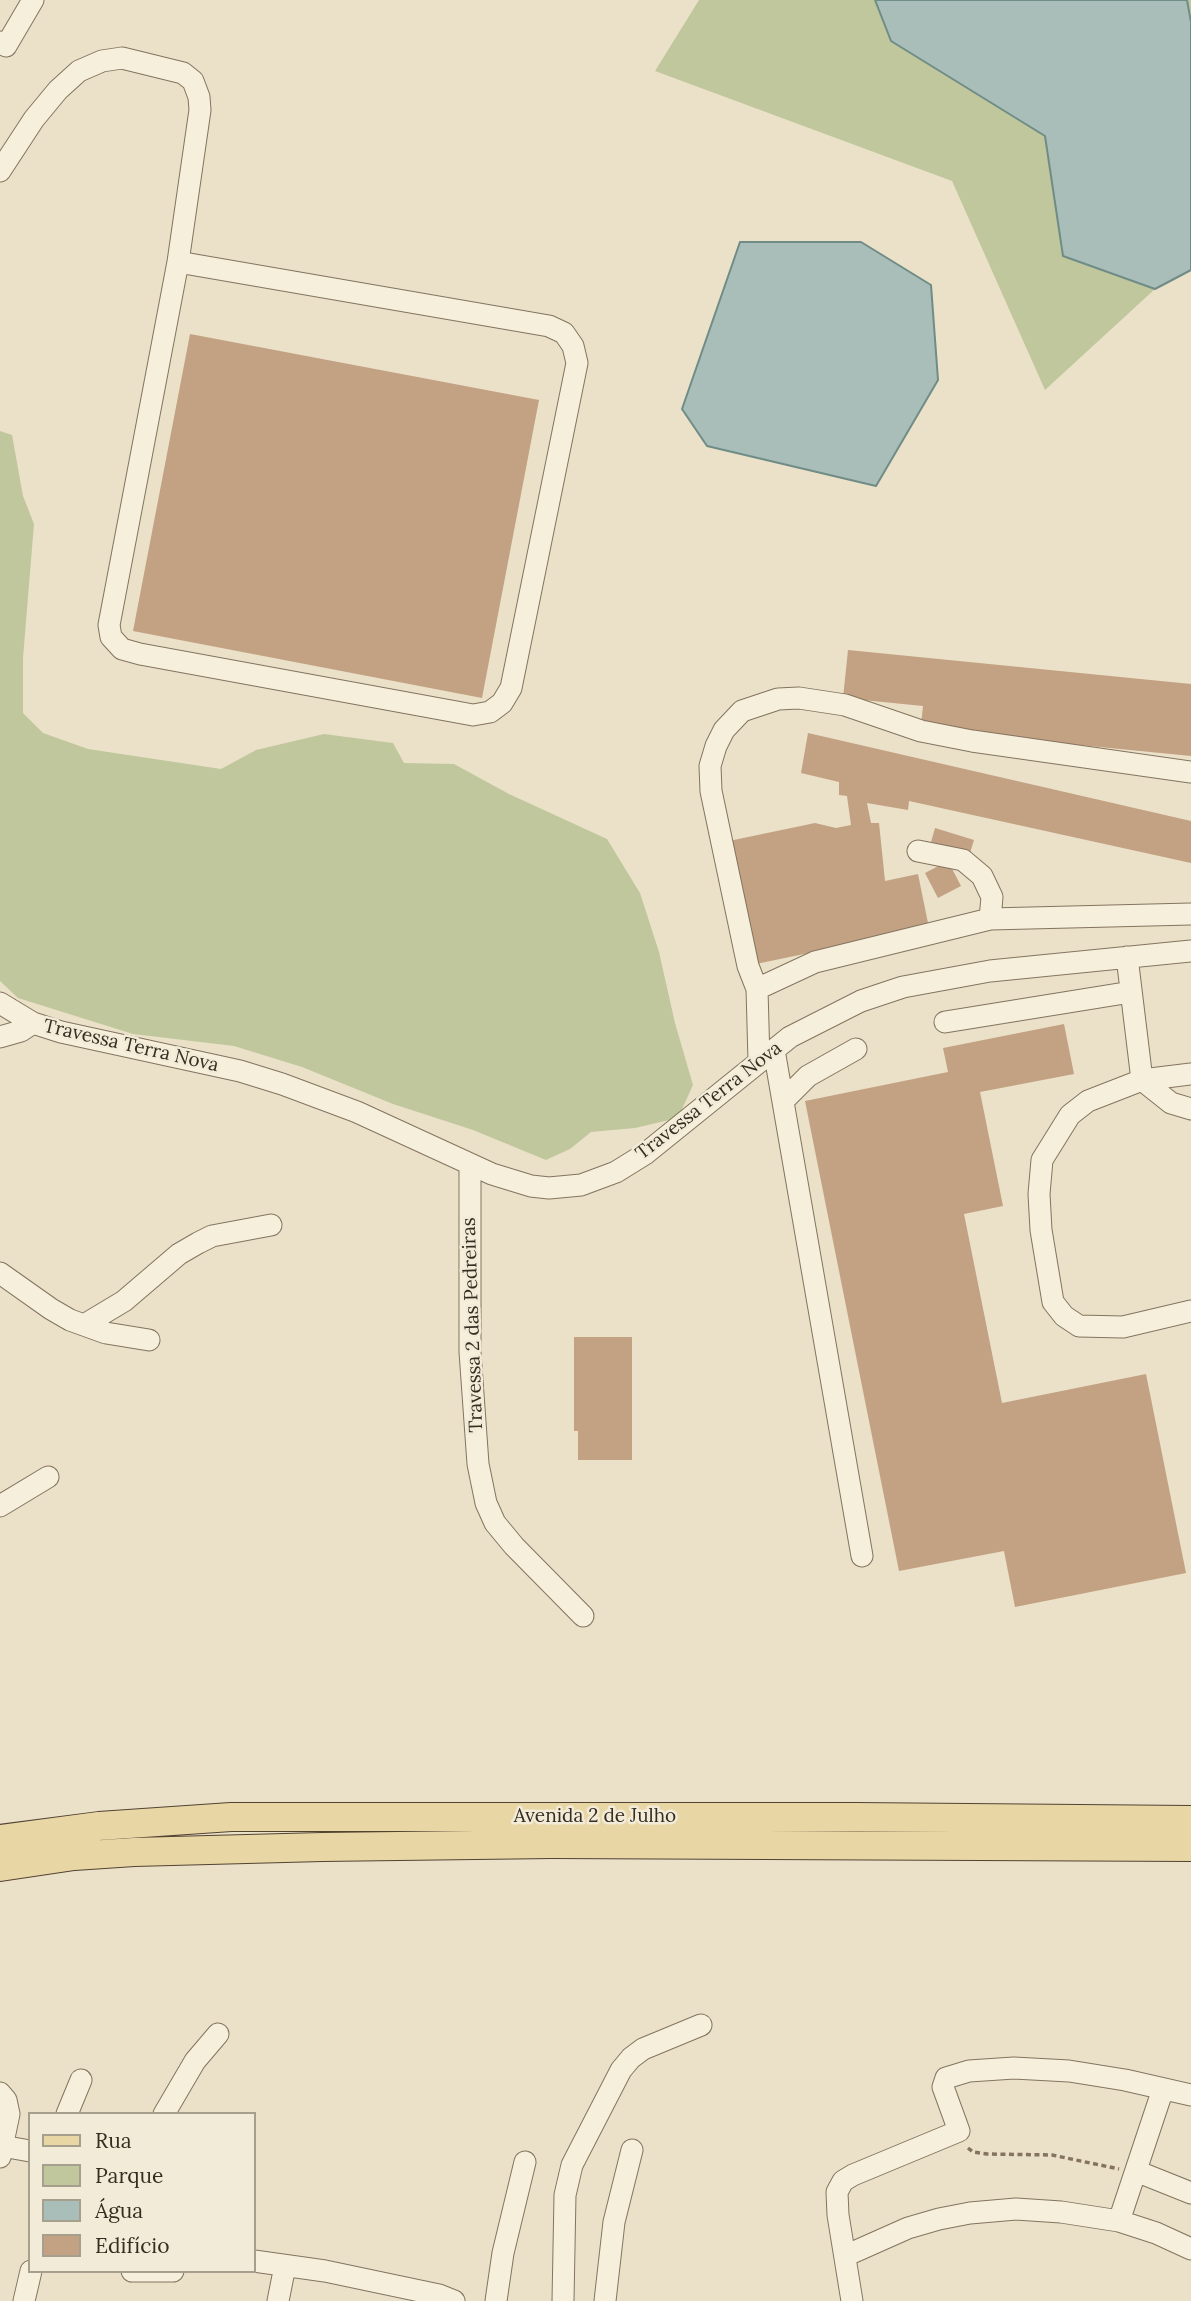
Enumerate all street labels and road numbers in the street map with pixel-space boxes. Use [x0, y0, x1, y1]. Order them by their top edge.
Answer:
street label: Travessa Terra Nova [41, 1015, 221, 1077]
street label: Travessa Terra Nova [631, 1037, 787, 1165]
street label: Travessa 2 das Pedreiras [458, 1217, 488, 1433]
street label: Avenida 2 de Julho [514, 1806, 676, 1828]

